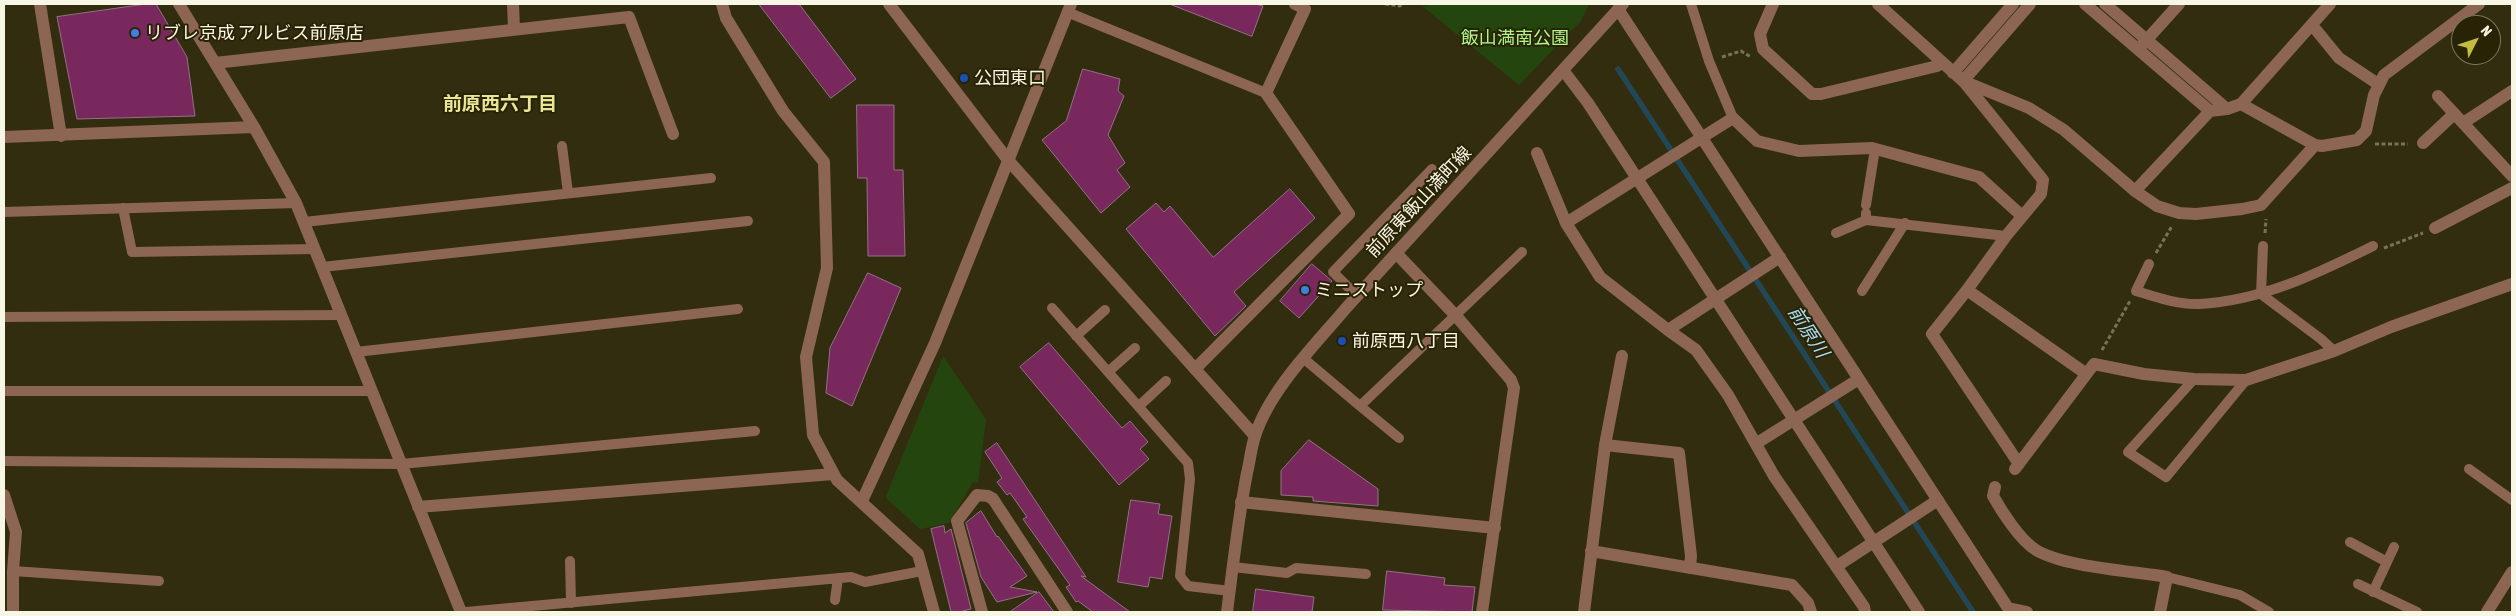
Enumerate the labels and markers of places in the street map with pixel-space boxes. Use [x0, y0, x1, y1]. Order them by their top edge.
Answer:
place label: リブレ京成 アルビス前原店 [145, 22, 363, 44]
marker: リブレ京成 アルビス前原店 [129, 27, 141, 39]
place label: 公団東口 [974, 67, 1046, 89]
marker: 公団東口 [958, 72, 970, 84]
place label: ミニストップ [1315, 279, 1423, 301]
marker: ミニストップ [1299, 284, 1311, 296]
place label: 前原西八丁目 [1352, 330, 1460, 352]
marker: 前原西八丁目 [1336, 335, 1348, 347]

